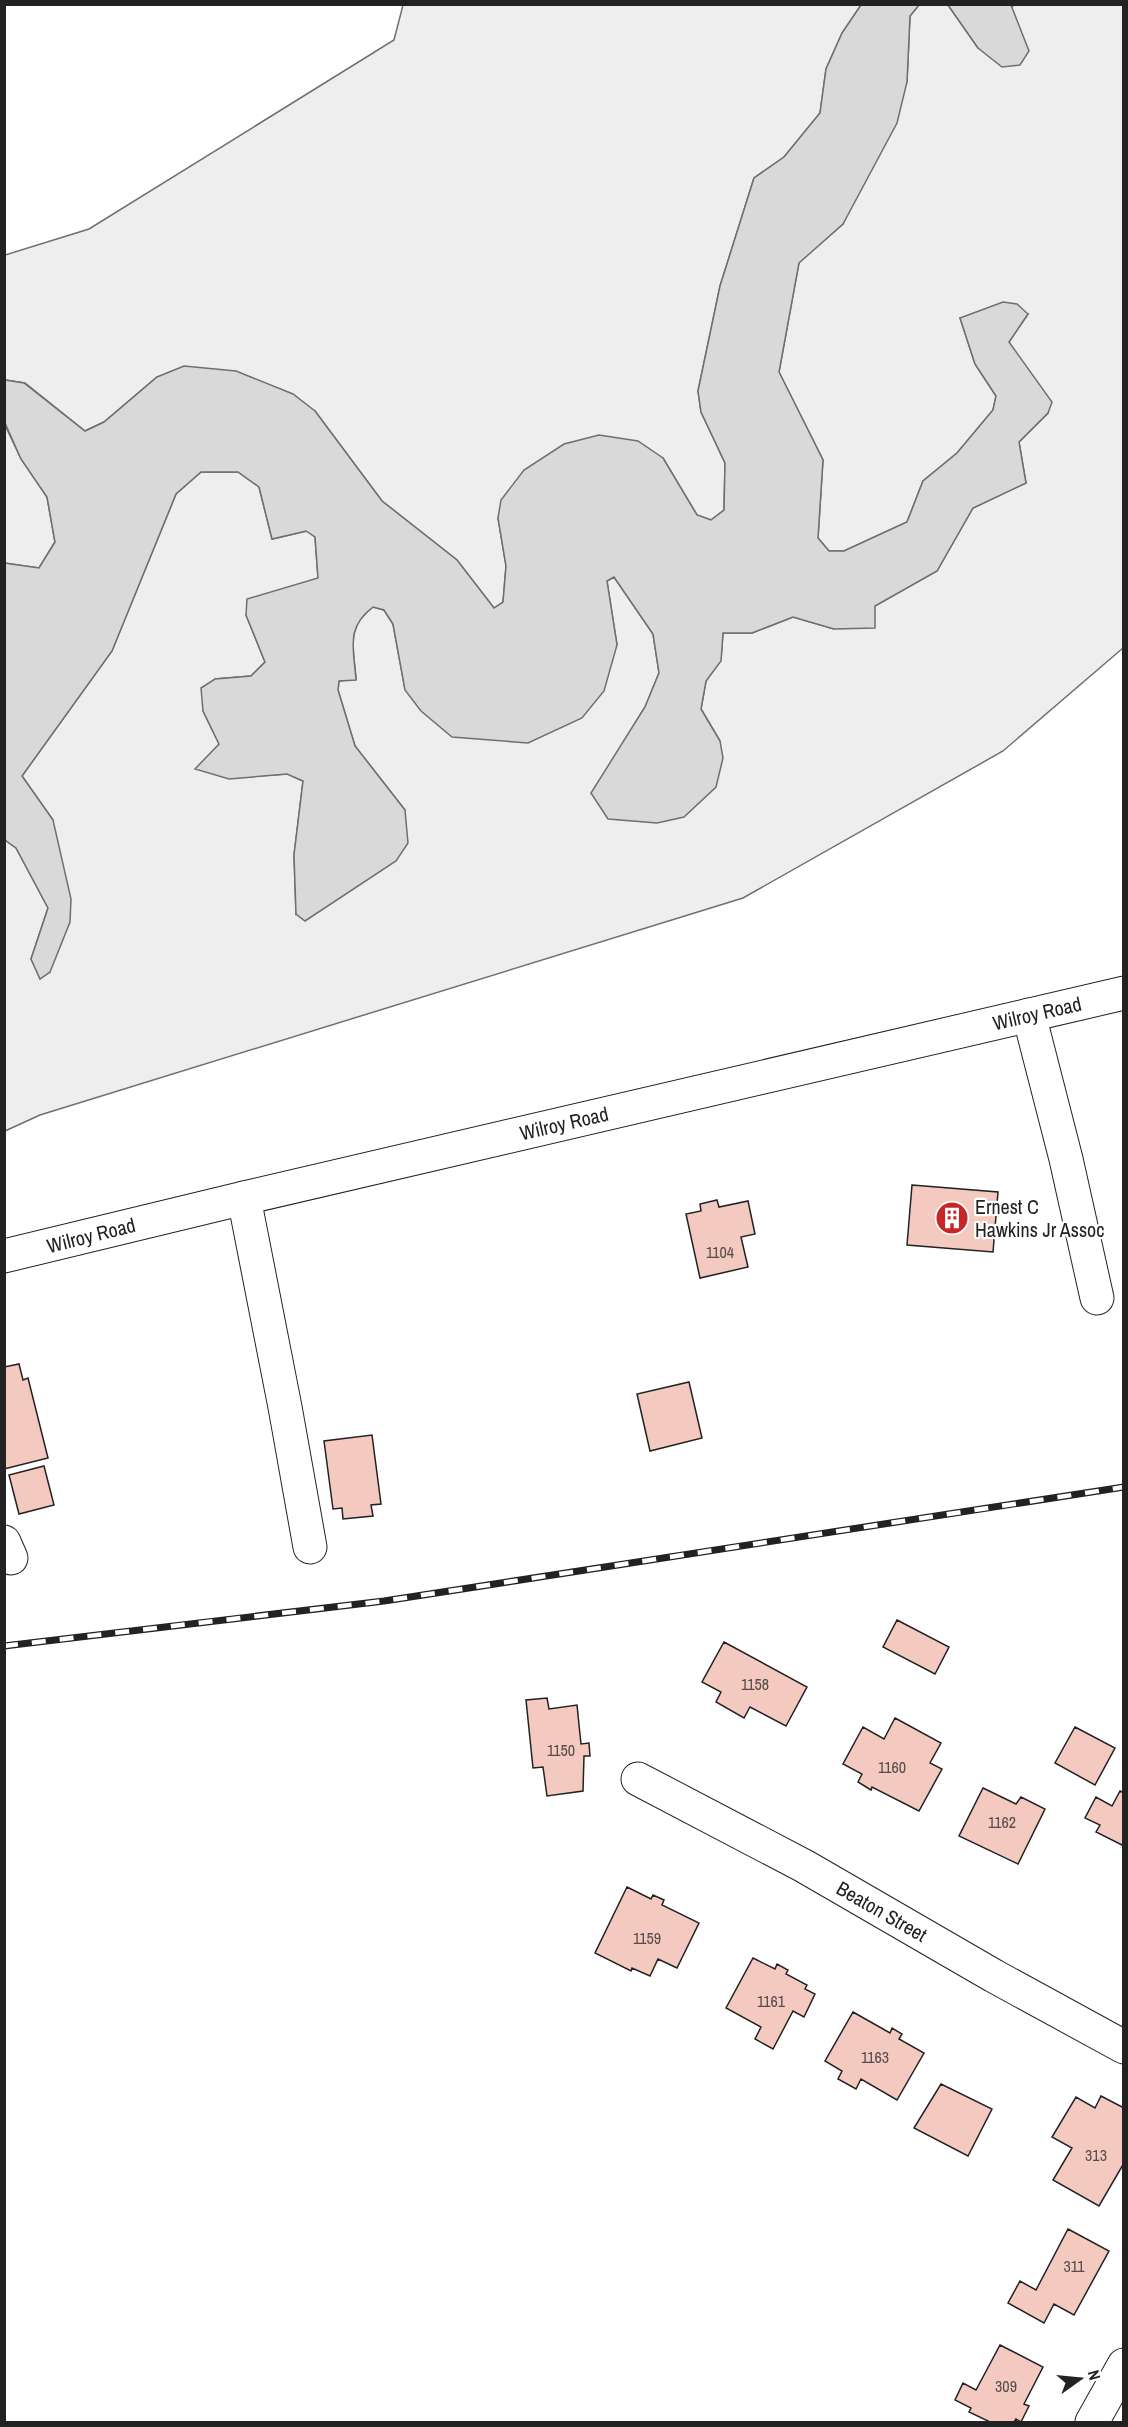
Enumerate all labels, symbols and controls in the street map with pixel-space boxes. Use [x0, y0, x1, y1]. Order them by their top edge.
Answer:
street label: Wilroy Road [990, 990, 1084, 1036]
street label: Wilroy Road [517, 1100, 611, 1146]
place label: Ernest C Hawkins Jr Assoc [975, 1193, 1104, 1243]
building icon: Ernest C Hawkins Jr Assoc [934, 1200, 970, 1236]
street label: Wilroy Road [44, 1211, 138, 1259]
house number: 1104 [706, 1241, 734, 1263]
house number: 1158 [741, 1673, 769, 1695]
house number: 1150 [547, 1739, 575, 1761]
house number: 1160 [878, 1756, 906, 1778]
house number: 1162 [988, 1811, 1016, 1833]
street label: Beaton Street [832, 1874, 933, 1948]
house number: 1159 [633, 1927, 661, 1949]
house number: 1161 [757, 1990, 786, 2012]
house number: 1163 [861, 2046, 889, 2068]
house number: 313 [1085, 2144, 1107, 2166]
house number: 311 [1064, 2255, 1085, 2277]
north arrow [1050, 2349, 1110, 2409]
text: N [1083, 2368, 1106, 2383]
house number: 309 [995, 2375, 1017, 2397]

